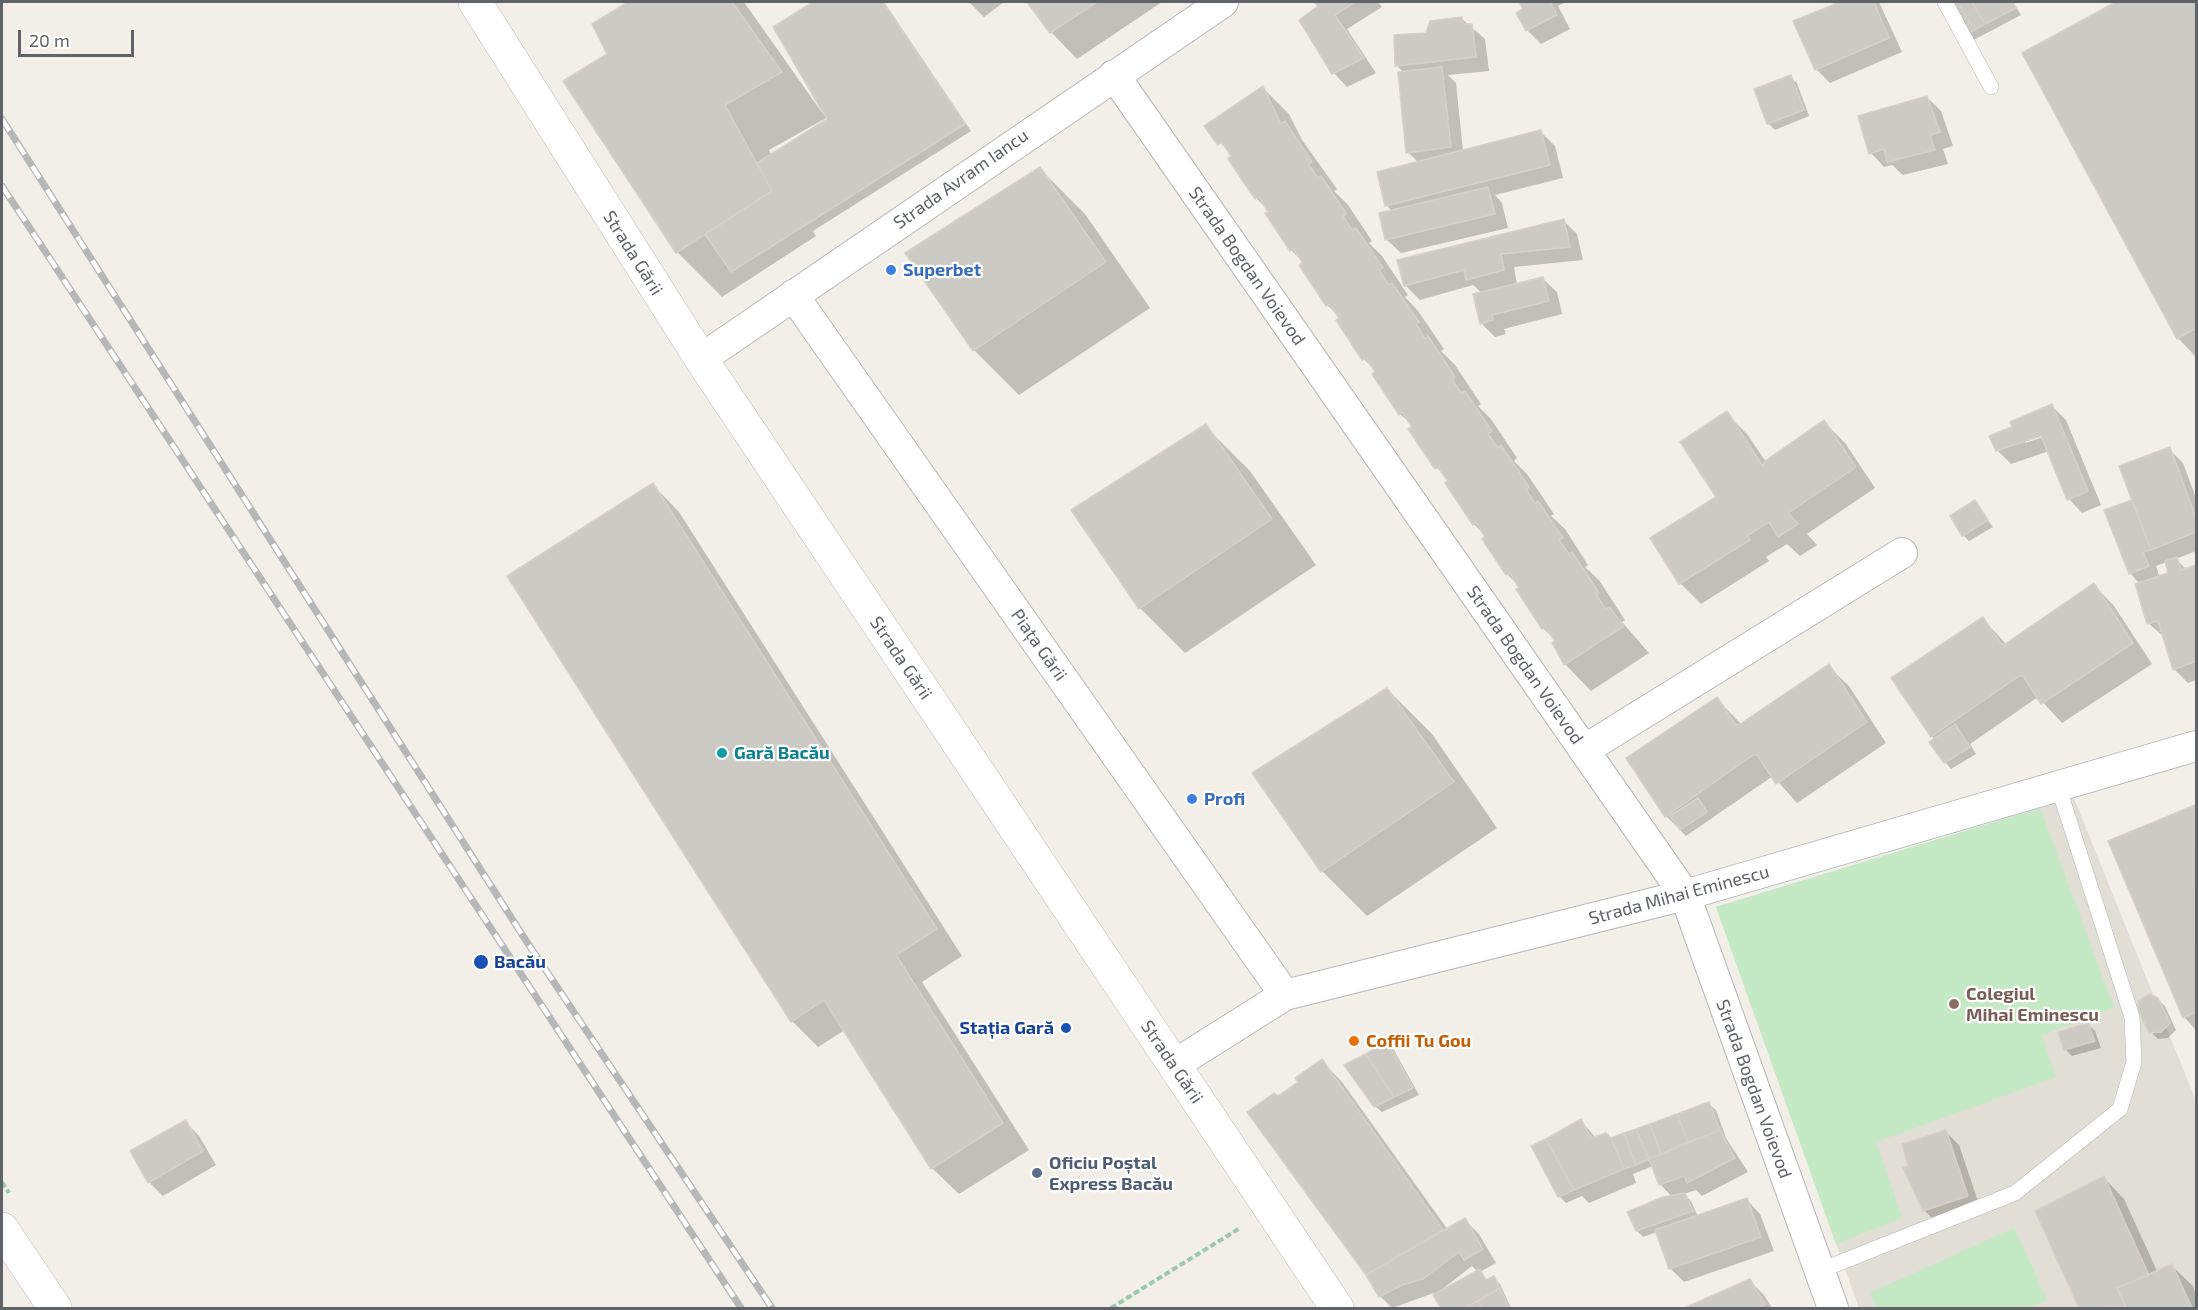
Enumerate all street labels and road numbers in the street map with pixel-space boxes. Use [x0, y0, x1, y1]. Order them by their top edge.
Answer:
street label: Strada Avram Iancu [889, 124, 1033, 234]
street label: Strada Bogdan Voievod [1184, 183, 1310, 349]
street label: Strada Gării [599, 207, 667, 299]
street label: Strada Bogdan Voievod [1462, 582, 1588, 748]
street label: Piața Gării [1006, 605, 1072, 685]
street label: Strada Gării [865, 612, 937, 704]
street label: Strada Mihai Eminescu [1586, 861, 1772, 929]
street label: Strada Bogdan Voievod [1712, 997, 1796, 1181]
street label: Strada Gării [1136, 1016, 1208, 1108]

